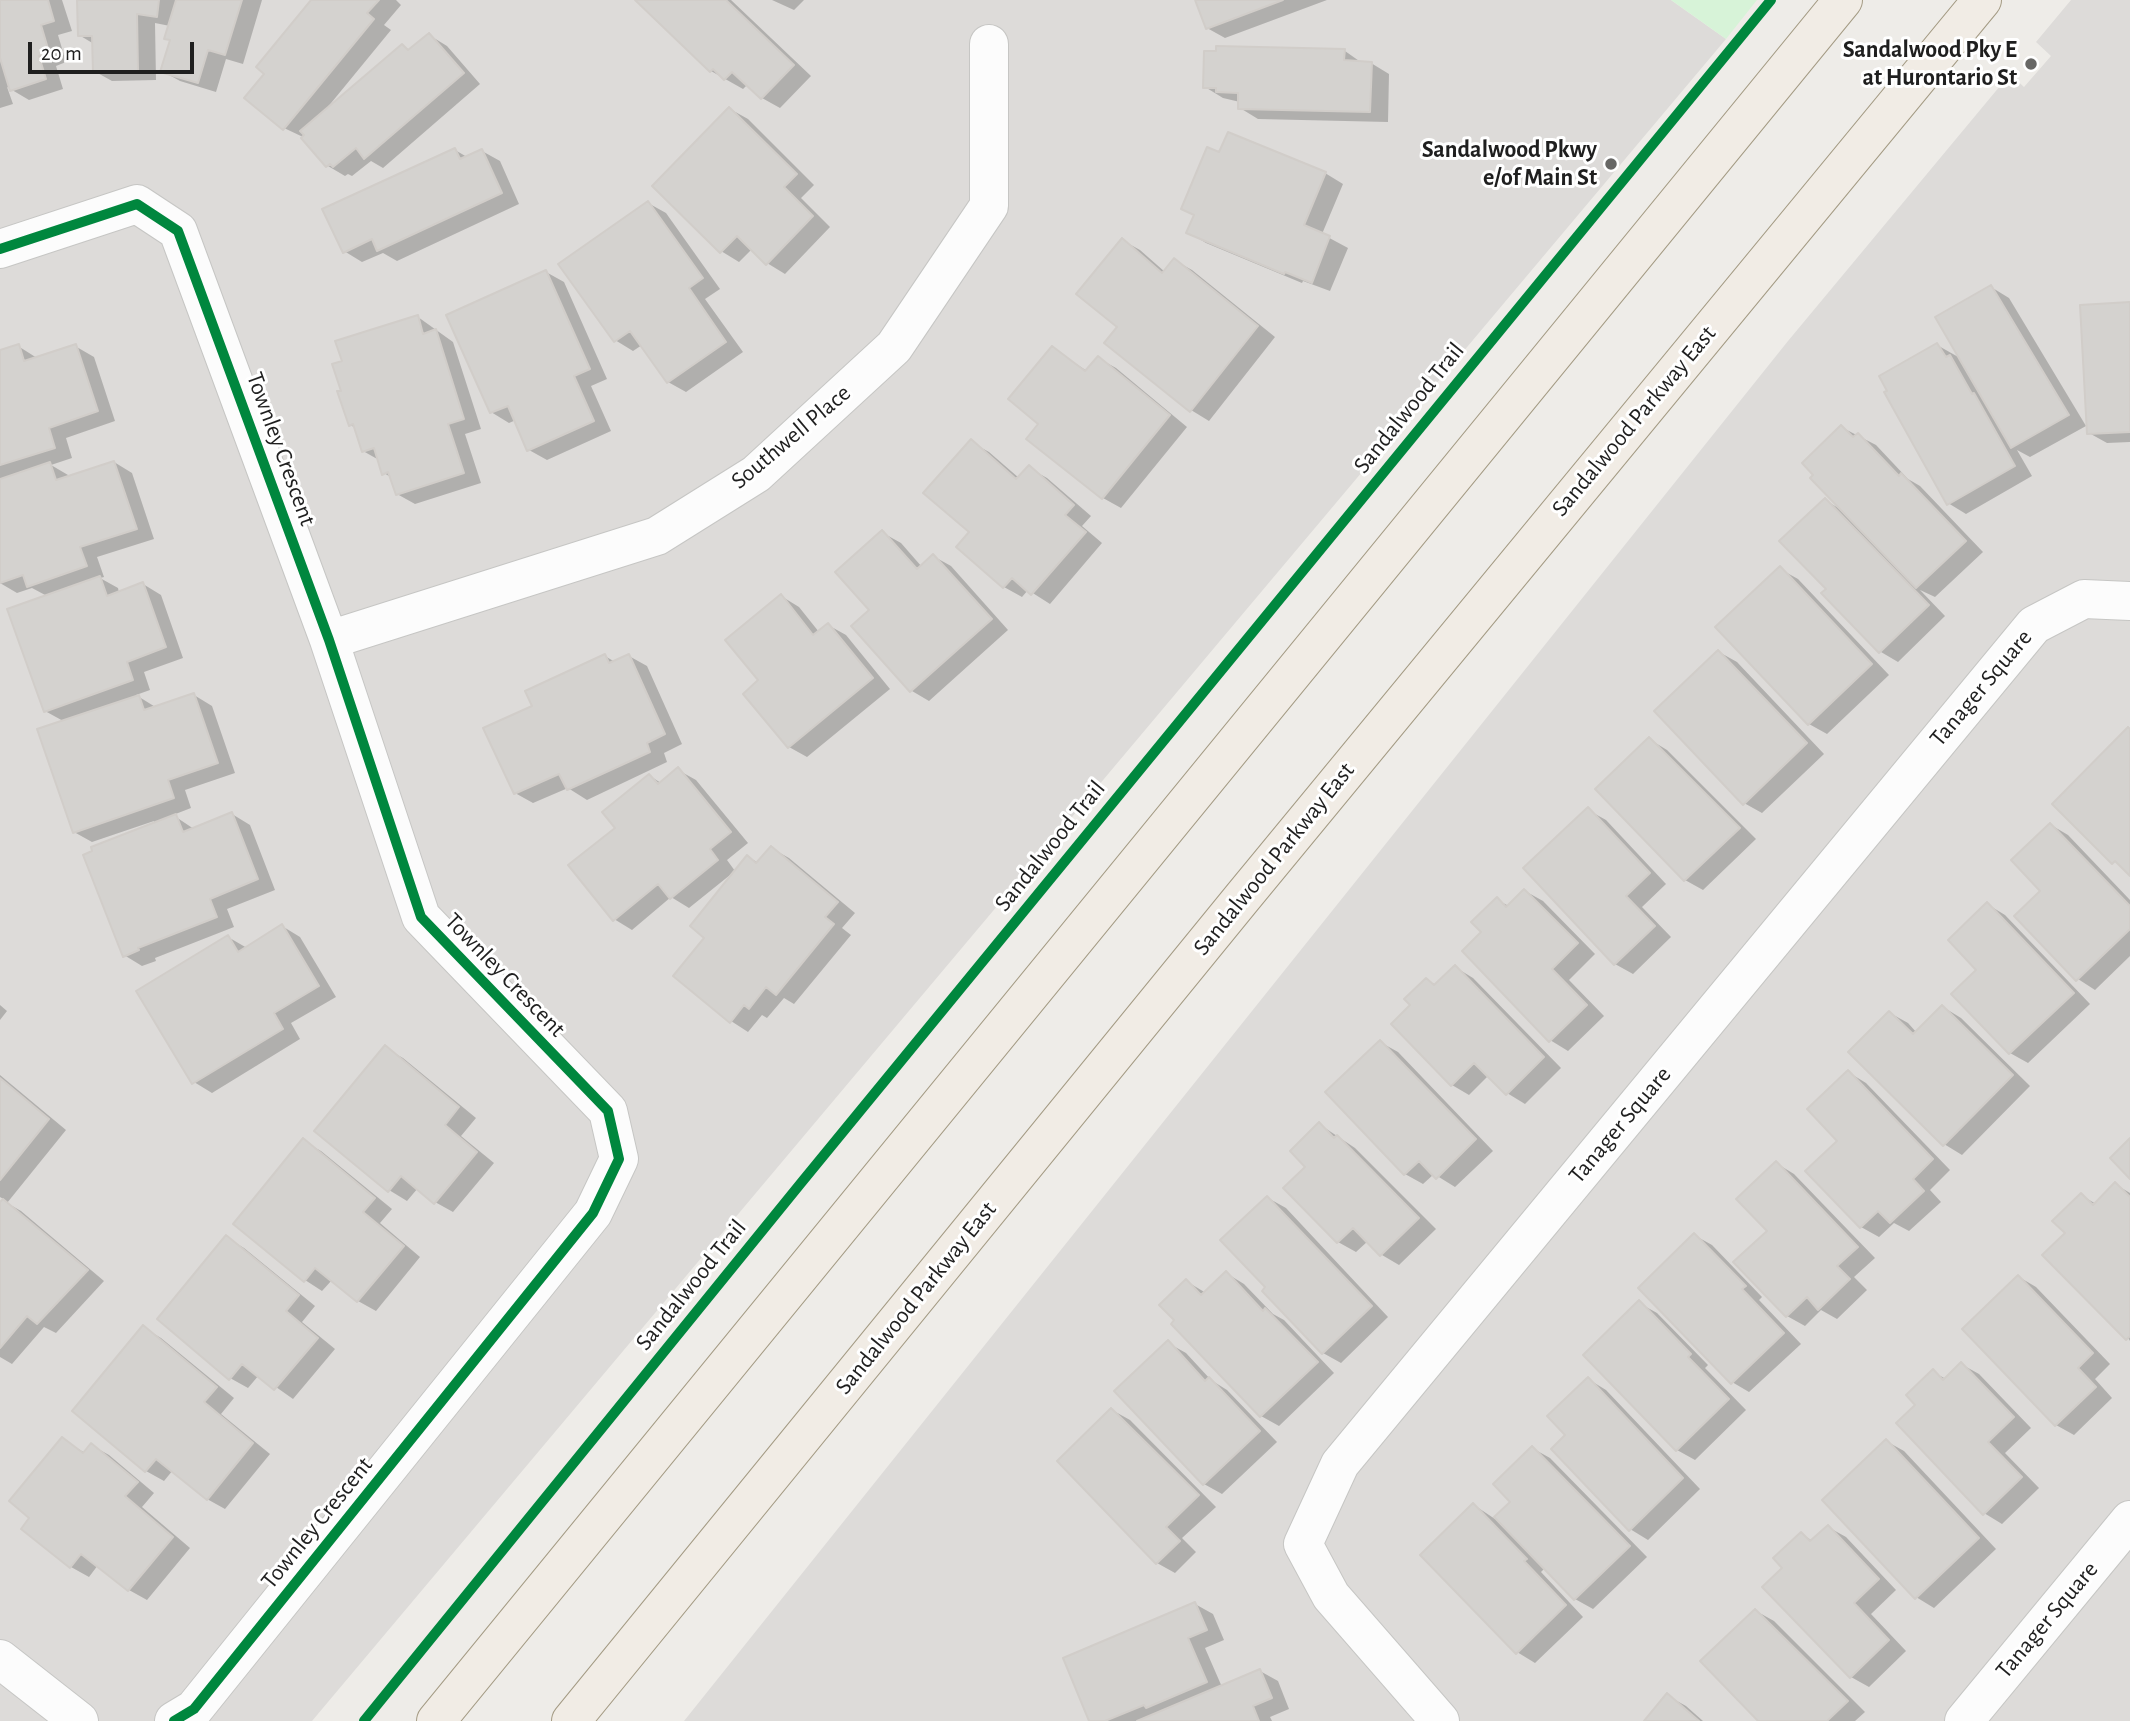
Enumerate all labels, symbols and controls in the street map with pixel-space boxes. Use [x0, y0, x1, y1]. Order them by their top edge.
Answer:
scale bar [32, 28, 198, 72]
place label: Sandalwood Pky E at Hurontario St [1843, 36, 2017, 92]
text: 20 m [41, 43, 82, 64]
marker: Sandalwood Pky E at Hurontario St [2023, 56, 2039, 72]
place label: Sandalwood Pkwy e/of Main St [1422, 136, 1597, 192]
marker: Sandalwood Pkwy e/of Main St [1603, 156, 1619, 172]
street label: Sandalwood Parkway East [1546, 320, 1722, 522]
street label: Sandalwood Trail [1348, 337, 1470, 479]
street label: Townley Crescent [240, 368, 322, 530]
street label: Southwell Place [725, 379, 857, 495]
street label: Tanager Square [1924, 624, 2038, 752]
street label: Sandalwood Parkway East [1187, 757, 1361, 961]
street label: Sandalwood Trail [989, 775, 1111, 917]
street label: Townley Crescent [439, 907, 571, 1043]
street label: Tanager Square [1563, 1061, 1677, 1189]
street label: Sandalwood Parkway East [829, 1196, 1003, 1400]
street label: Sandalwood Trail [630, 1214, 752, 1356]
street label: Townley Crescent [255, 1451, 379, 1595]
street label: Tanager Square [1990, 1556, 2104, 1684]

